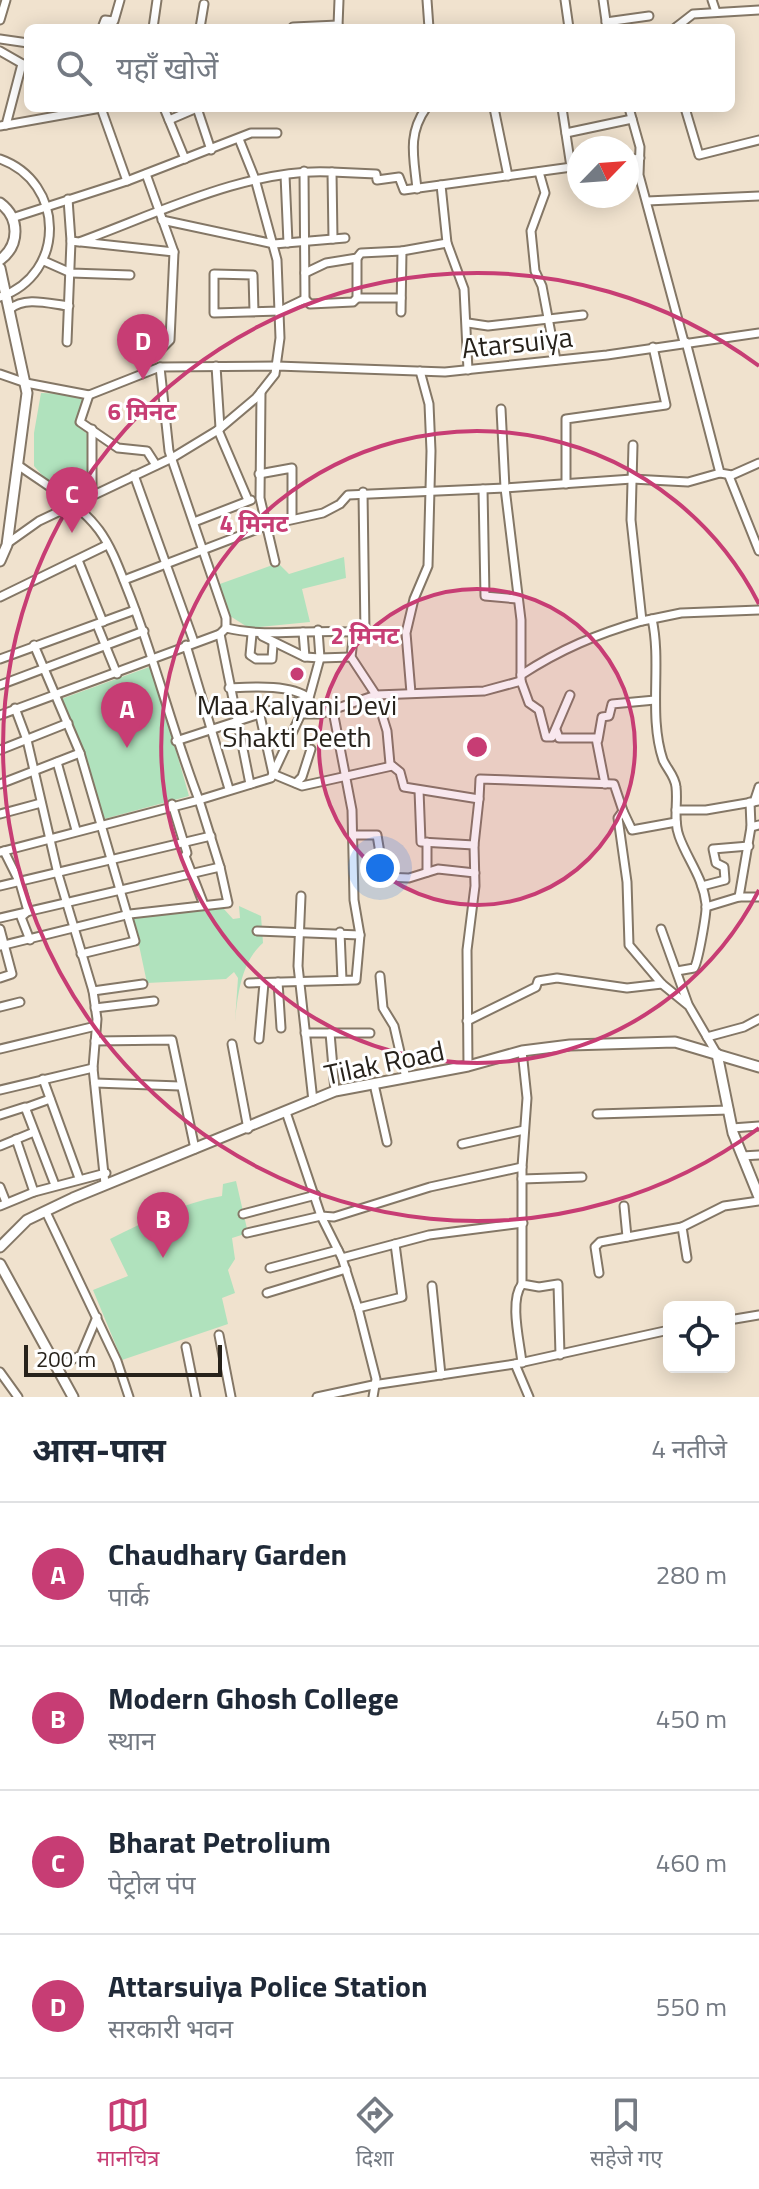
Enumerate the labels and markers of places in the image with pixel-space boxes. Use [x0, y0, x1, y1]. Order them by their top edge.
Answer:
pin: D [117, 314, 169, 380]
pin: C [46, 467, 98, 533]
marker: Maa Kalyani Devi Shakti Peeth [288, 665, 306, 683]
pin: A [101, 682, 153, 748]
place label: Maa Kalyani Devi Shakti Peeth [197, 683, 397, 758]
centre of rings [463, 733, 491, 761]
pin: B [137, 1192, 189, 1258]

